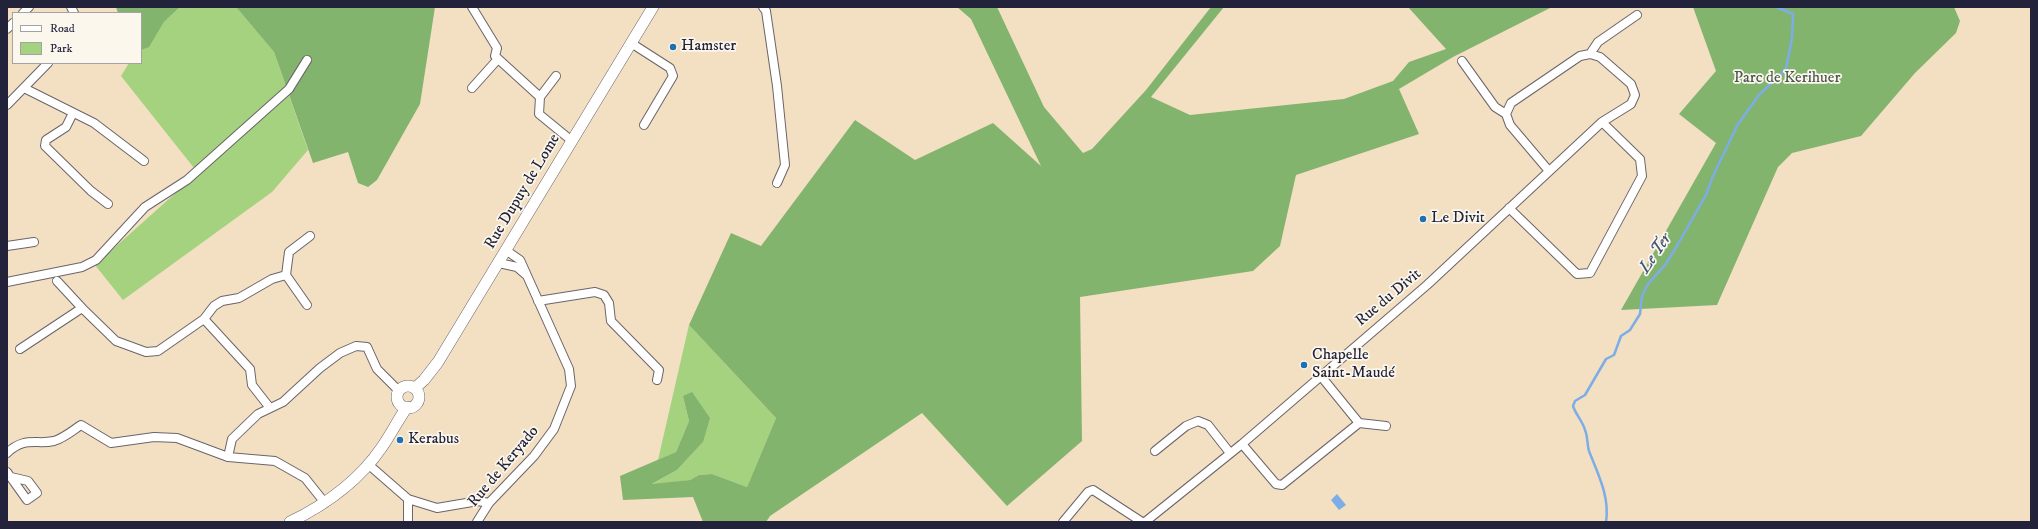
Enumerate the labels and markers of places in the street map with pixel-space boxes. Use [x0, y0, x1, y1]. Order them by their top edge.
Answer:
place label: Hamster [681, 37, 736, 57]
marker: Hamster [668, 42, 678, 52]
place label: Le Divit [1431, 209, 1485, 229]
marker: Le Divit [1418, 214, 1428, 224]
place label: Chapelle Saint-Maudé [1312, 346, 1395, 384]
marker: Chapelle Saint-Maudé [1299, 360, 1309, 370]
place label: Kerabus [408, 430, 459, 450]
marker: Kerabus [395, 435, 405, 445]

